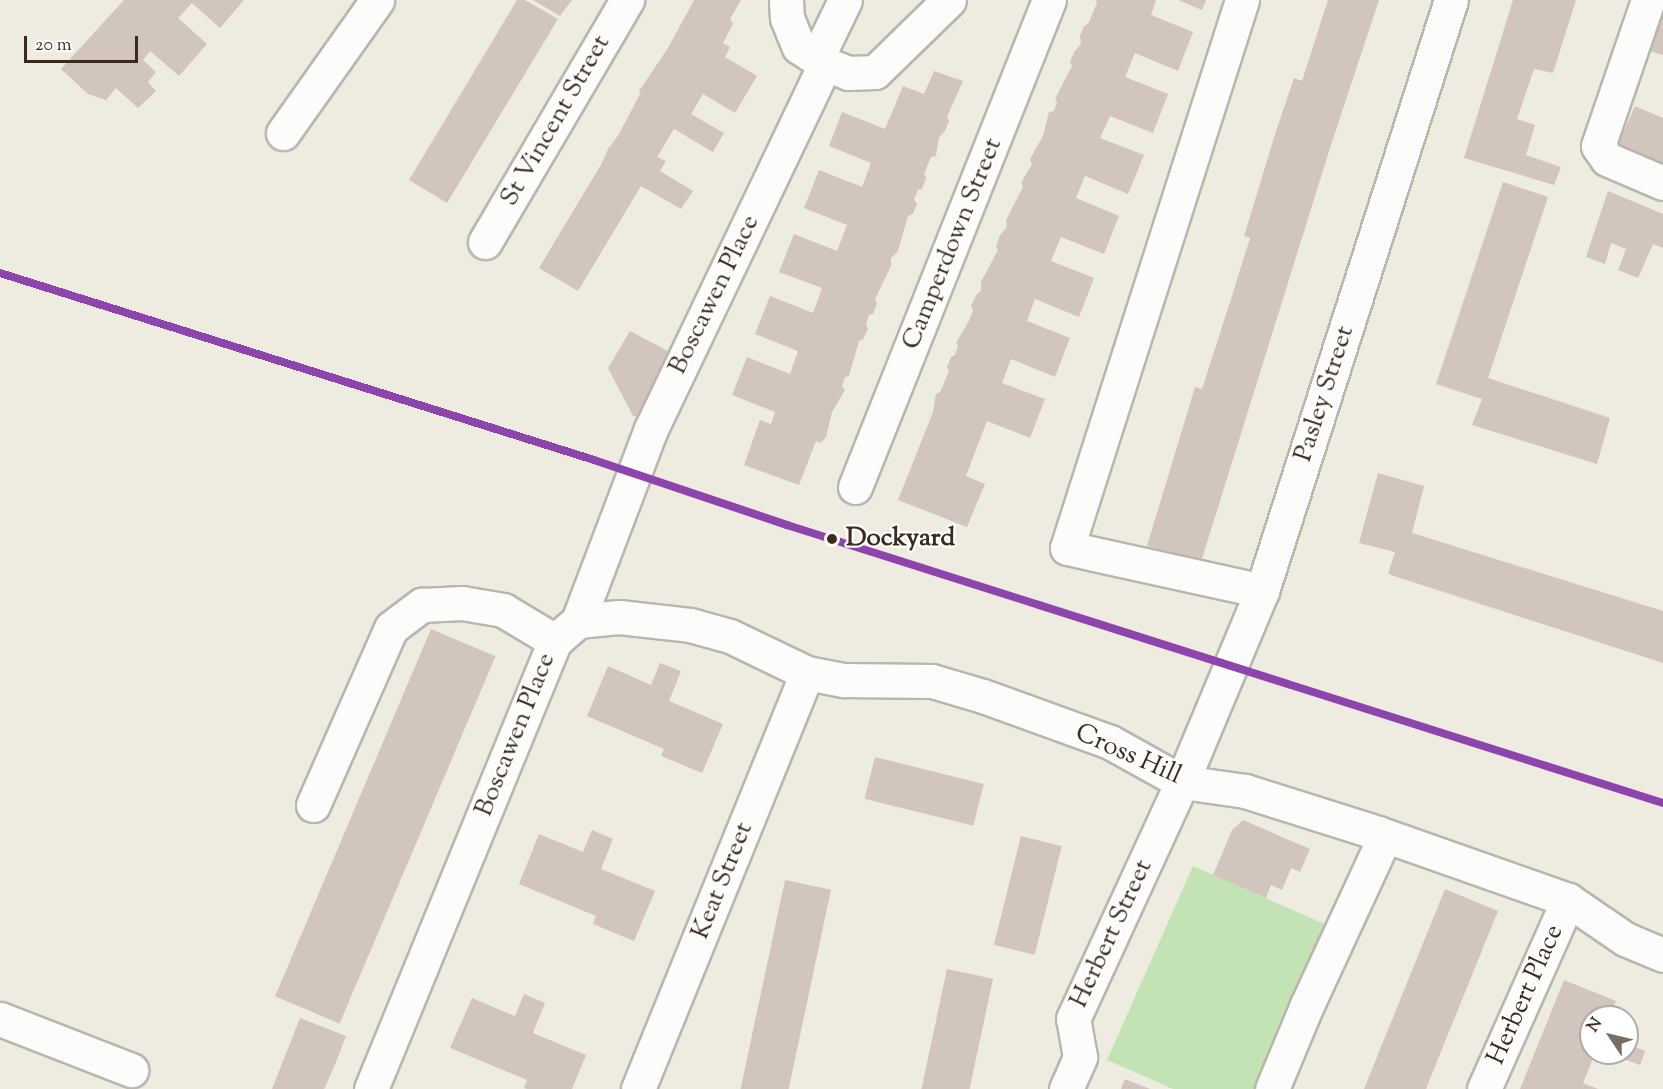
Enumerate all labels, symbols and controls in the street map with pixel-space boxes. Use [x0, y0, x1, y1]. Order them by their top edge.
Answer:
scale bar [27, 24, 141, 62]
street label: St Vincent Street [494, 30, 618, 212]
text: 20 m [35, 33, 72, 59]
street label: Camperdown Street [896, 134, 1010, 354]
street label: Boscawen Place [663, 210, 767, 380]
street label: Pasley Street [1288, 322, 1362, 466]
place label: Dockyard [846, 523, 955, 555]
marker: Dockyard [823, 530, 841, 548]
street label: Boscawen Place [469, 649, 563, 821]
street label: Cross Hill [1070, 718, 1186, 792]
street label: Keat Street [685, 818, 761, 944]
street label: Herbert Street [1064, 855, 1160, 1013]
street label: Herbert Place [1481, 920, 1571, 1070]
north arrow [1579, 1005, 1639, 1065]
text: N [1582, 1014, 1609, 1037]

